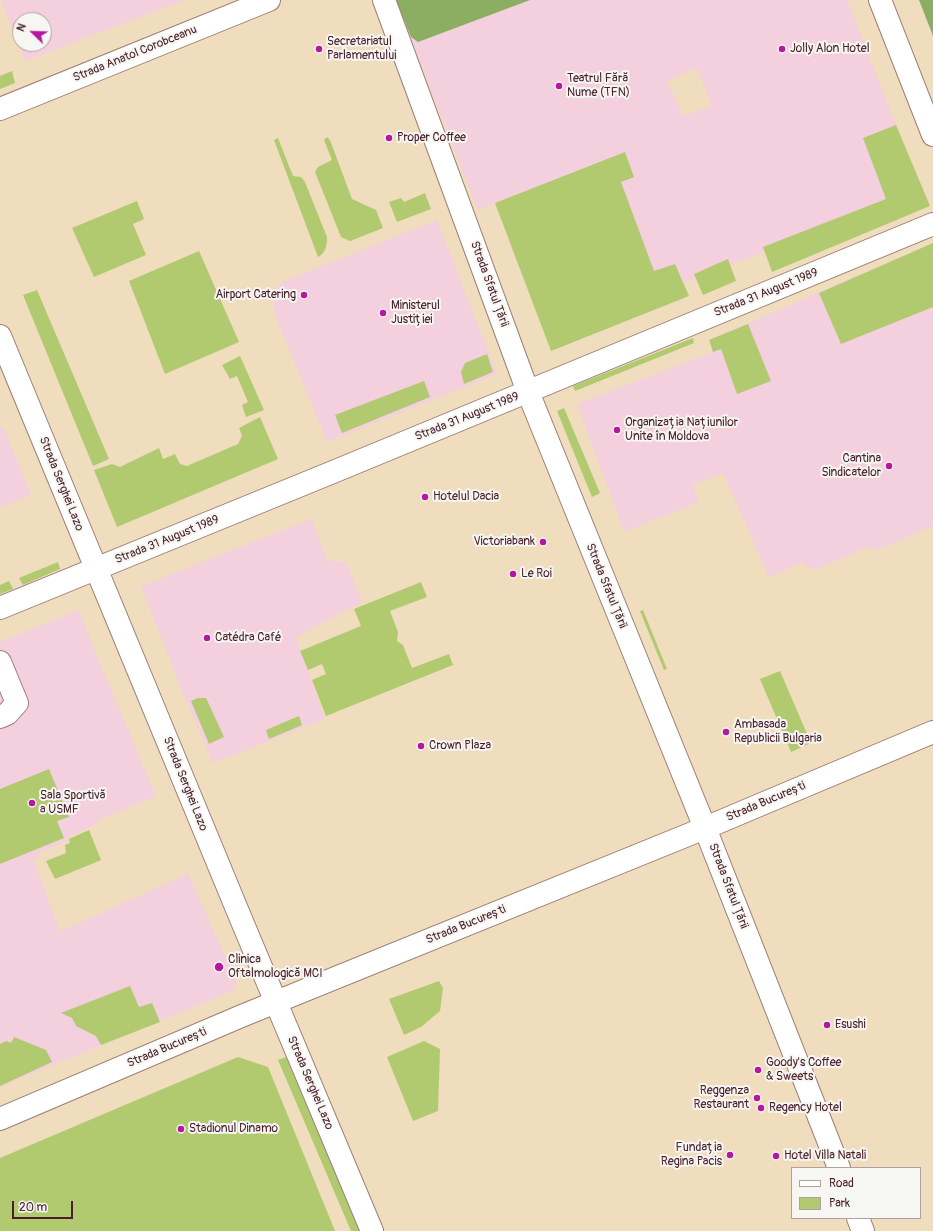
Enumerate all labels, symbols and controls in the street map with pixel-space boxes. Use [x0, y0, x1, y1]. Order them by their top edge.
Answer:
north arrow [12, 12, 52, 52]
text: N [14, 22, 29, 33]
street label: Strada Anatol Corobceanu [71, 22, 199, 86]
place label: Secretariatul Parlamentului [327, 35, 396, 63]
place label: Jolly Alon Hotel [790, 42, 870, 56]
marker: Secretariatul Parlamentului [314, 44, 324, 54]
marker: Jolly Alon Hotel [777, 44, 787, 54]
place label: Teatrul Fără Nume (TFN) [567, 72, 630, 100]
marker: Teatrul Fără Nume (TFN) [554, 81, 564, 91]
place label: Proper Coffee [397, 131, 466, 145]
marker: Proper Coffee [384, 133, 394, 143]
street label: Strada Sfatul Țării [467, 239, 511, 329]
street label: Strada 31 August 1989 [712, 266, 820, 320]
place label: Airport Catering [215, 288, 296, 302]
marker: Airport Catering [299, 290, 309, 300]
place label: Ministerul Justiției [391, 299, 440, 327]
marker: Ministerul Justiției [378, 308, 388, 318]
street label: Strada 31 August 1989 [413, 390, 521, 444]
place label: Organizația Națiunilor Unite în Moldova [625, 416, 738, 444]
marker: Organizația Națiunilor Unite în Moldova [612, 425, 622, 435]
street label: Strada Serghei Lazo [36, 435, 86, 533]
place label: Cantina Sindicatelor [822, 452, 881, 480]
marker: Cantina Sindicatelor [884, 461, 894, 471]
place label: Hotelul Dacia [433, 490, 499, 504]
marker: Hotelul Dacia [420, 492, 430, 502]
street label: Strada 31 August 1989 [113, 513, 221, 567]
place label: Victoriabank [473, 535, 535, 549]
marker: Victoriabank [538, 537, 548, 547]
street label: Strada Sfatul Țării [582, 542, 630, 630]
place label: Le Roi [521, 567, 552, 581]
marker: Le Roi [508, 569, 518, 579]
place label: Catédra Café [215, 631, 281, 645]
marker: Catédra Café [202, 633, 212, 643]
place label: Ambasada Republicii Bulgaria [734, 718, 822, 746]
marker: Ambasada Republicii Bulgaria [721, 727, 731, 737]
street label: Strada Serghei Lazo [160, 735, 210, 833]
place label: Crown Plaza [429, 739, 491, 753]
marker: Crown Plaza [416, 741, 426, 751]
street label: Strada București [724, 779, 808, 825]
place label: Sala Sportivă a USMF [40, 789, 106, 817]
marker: Sala Sportivă a USMF [27, 798, 37, 808]
street label: Strada Sfatul Țării [705, 841, 751, 931]
street label: Strada București [424, 902, 508, 948]
place label: Clinica Oftalmologică MCI [228, 953, 323, 981]
marker: Clinica Oftalmologică MCI [213, 961, 225, 973]
place label: Esushi [835, 1018, 866, 1032]
marker: Esushi [822, 1020, 832, 1030]
street label: Strada București [125, 1025, 209, 1071]
street label: Strada Serghei Lazo [284, 1034, 336, 1132]
place label: Goody's Coffee & Sweets [766, 1056, 841, 1084]
marker: Goody's Coffee & Sweets [753, 1065, 763, 1075]
place label: Reggenza Restaurant [694, 1084, 749, 1112]
marker: Reggenza Restaurant [752, 1093, 762, 1103]
place label: Regency Hotel [769, 1101, 842, 1115]
marker: Regency Hotel [756, 1103, 766, 1113]
place label: Stadionul Dinamo [189, 1122, 278, 1136]
marker: Stadionul Dinamo [176, 1124, 186, 1134]
place label: Fundația Regina Pacis [661, 1141, 722, 1169]
place label: Hotel Villa Natali [784, 1149, 866, 1163]
marker: Fundația Regina Pacis [725, 1150, 735, 1160]
marker: Hotel Villa Natali [771, 1151, 781, 1161]
legend [791, 1167, 921, 1219]
text: Road [829, 1176, 854, 1191]
scale bar [14, 1193, 75, 1219]
text: Park [829, 1196, 850, 1211]
text: 20 m [19, 1200, 47, 1215]

